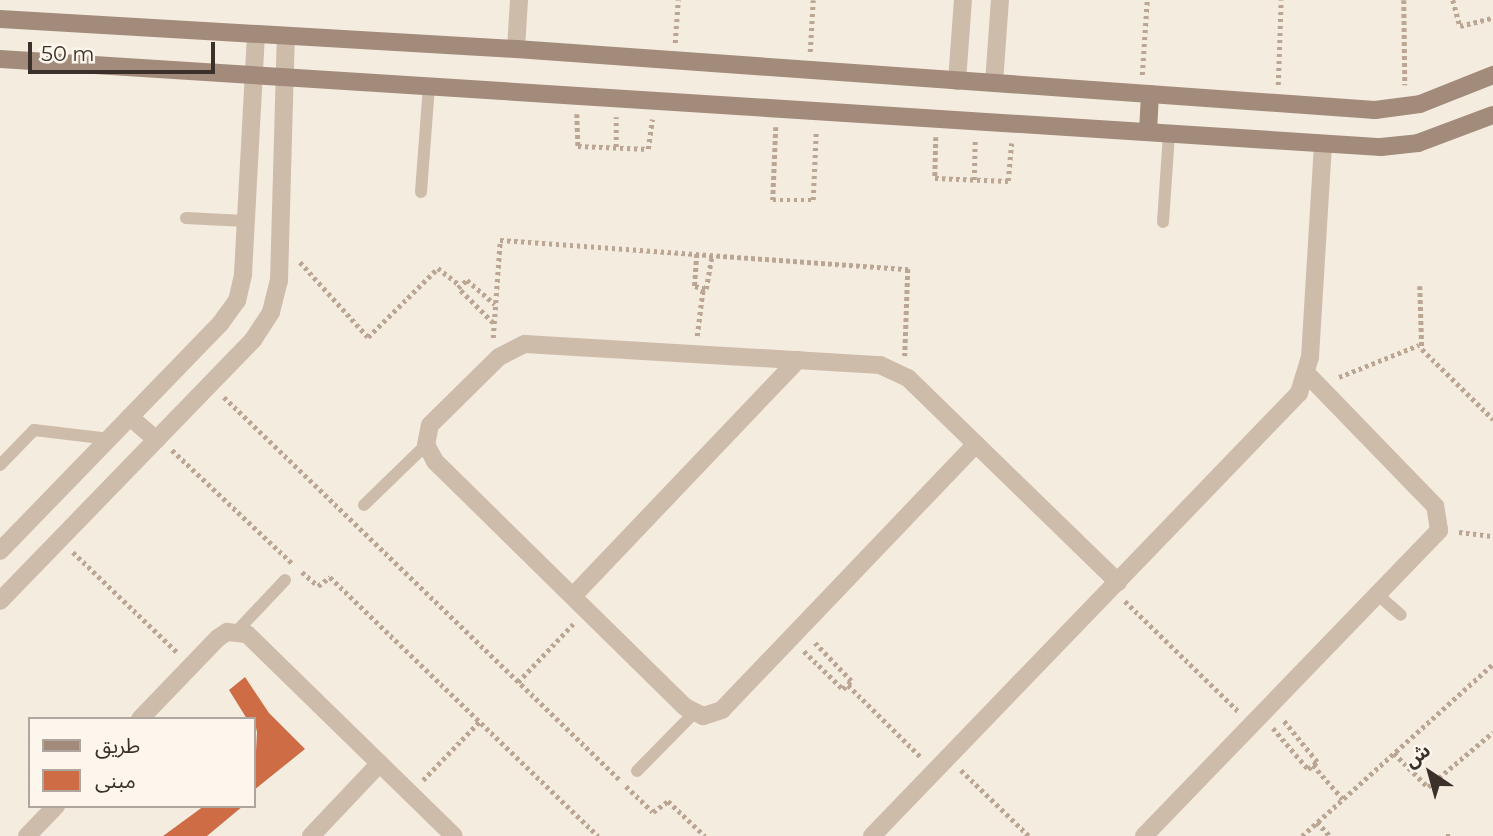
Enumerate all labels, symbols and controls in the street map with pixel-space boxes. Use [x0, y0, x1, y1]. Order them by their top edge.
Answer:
scale bar [32, 28, 219, 72]
text: 50 m [41, 41, 95, 66]
legend [28, 717, 256, 808]
text: طريق [95, 733, 140, 758]
north arrow [1395, 738, 1465, 808]
text: ش [1400, 739, 1435, 773]
text: مبنى [95, 768, 136, 793]

